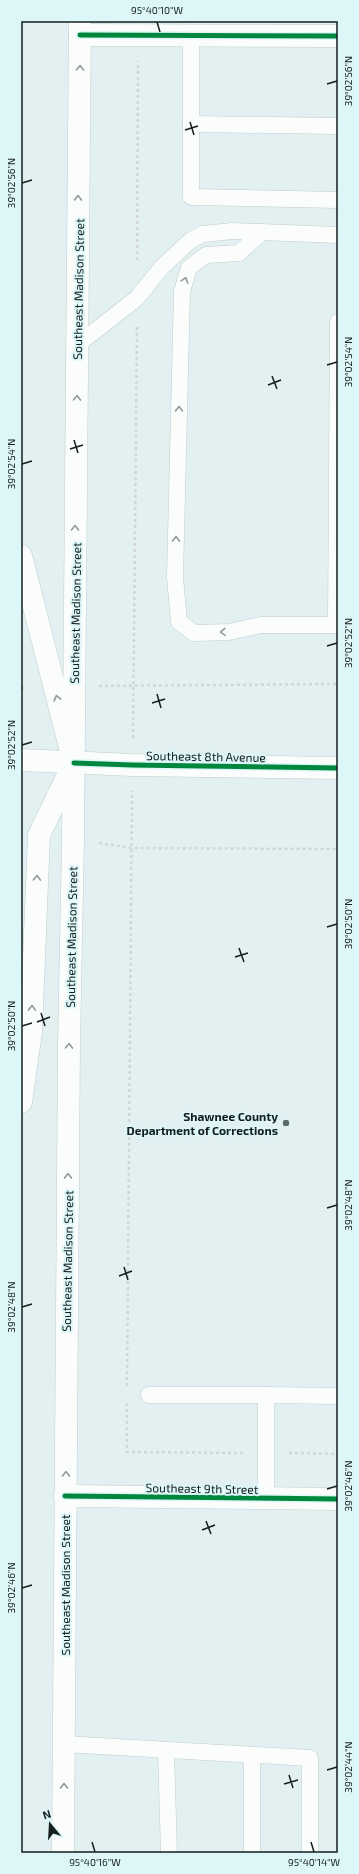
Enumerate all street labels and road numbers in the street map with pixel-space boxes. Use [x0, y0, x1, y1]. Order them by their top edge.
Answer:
street label: Southeast Madison Street [70, 218, 86, 360]
street label: Southeast Madison Street [67, 542, 83, 684]
street label: Southeast 8th Avenue [146, 748, 266, 764]
street label: Southeast Madison Street [63, 866, 79, 1008]
street label: Southeast Madison Street [59, 1190, 75, 1332]
street label: Southeast 9th Street [146, 1480, 259, 1496]
street label: Southeast Madison Street [58, 1514, 72, 1656]

